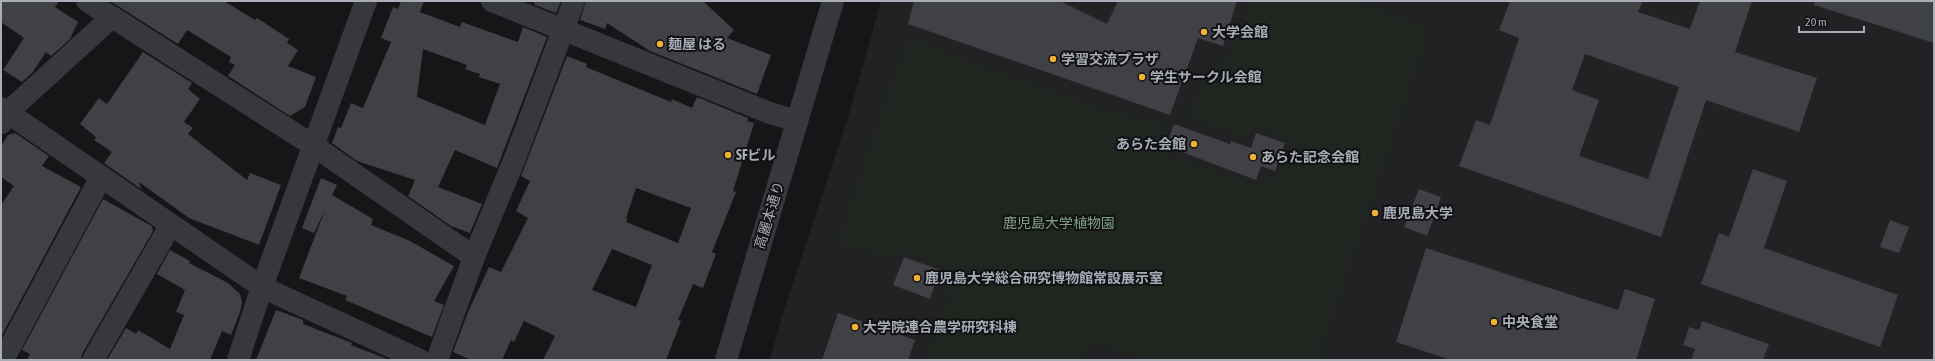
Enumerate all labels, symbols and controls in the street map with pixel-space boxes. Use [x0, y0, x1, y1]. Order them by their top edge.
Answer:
scale bar [1799, 8, 1864, 34]
text: 20 m [1805, 15, 1827, 29]
place label: 大学会館 [1212, 24, 1268, 40]
marker: 大学会館 [1199, 27, 1209, 37]
place label: 麺屋 はる [668, 36, 726, 52]
marker: 麺屋 はる [655, 39, 665, 49]
place label: 学習交流プラザ [1061, 51, 1159, 67]
marker: 学習交流プラザ [1048, 54, 1058, 64]
place label: 学生サークル会館 [1150, 69, 1262, 85]
marker: 学生サークル会館 [1137, 72, 1147, 82]
place label: あらた会館 [1116, 136, 1186, 152]
marker: あらた会館 [1189, 139, 1199, 149]
place label: SFビル [736, 147, 776, 163]
place label: あらた記念会館 [1261, 149, 1359, 165]
marker: SFビル [723, 150, 733, 160]
marker: あらた記念会館 [1248, 152, 1258, 162]
street label: 高麗本通り [751, 179, 787, 251]
place label: 鹿児島大学 [1383, 205, 1453, 221]
marker: 鹿児島大学 [1370, 208, 1380, 218]
park label: 鹿児島大学植物園 [1003, 215, 1115, 231]
place label: 鹿児島大学総合研究博物館常設展示室 [925, 270, 1163, 286]
marker: 鹿児島大学総合研究博物館常設展示室 [912, 273, 922, 283]
place label: 中央食堂 [1502, 314, 1558, 330]
marker: 中央食堂 [1489, 317, 1499, 327]
place label: 大学院連合農学研究科棟 [863, 319, 1017, 335]
marker: 大学院連合農学研究科棟 [850, 322, 860, 332]

